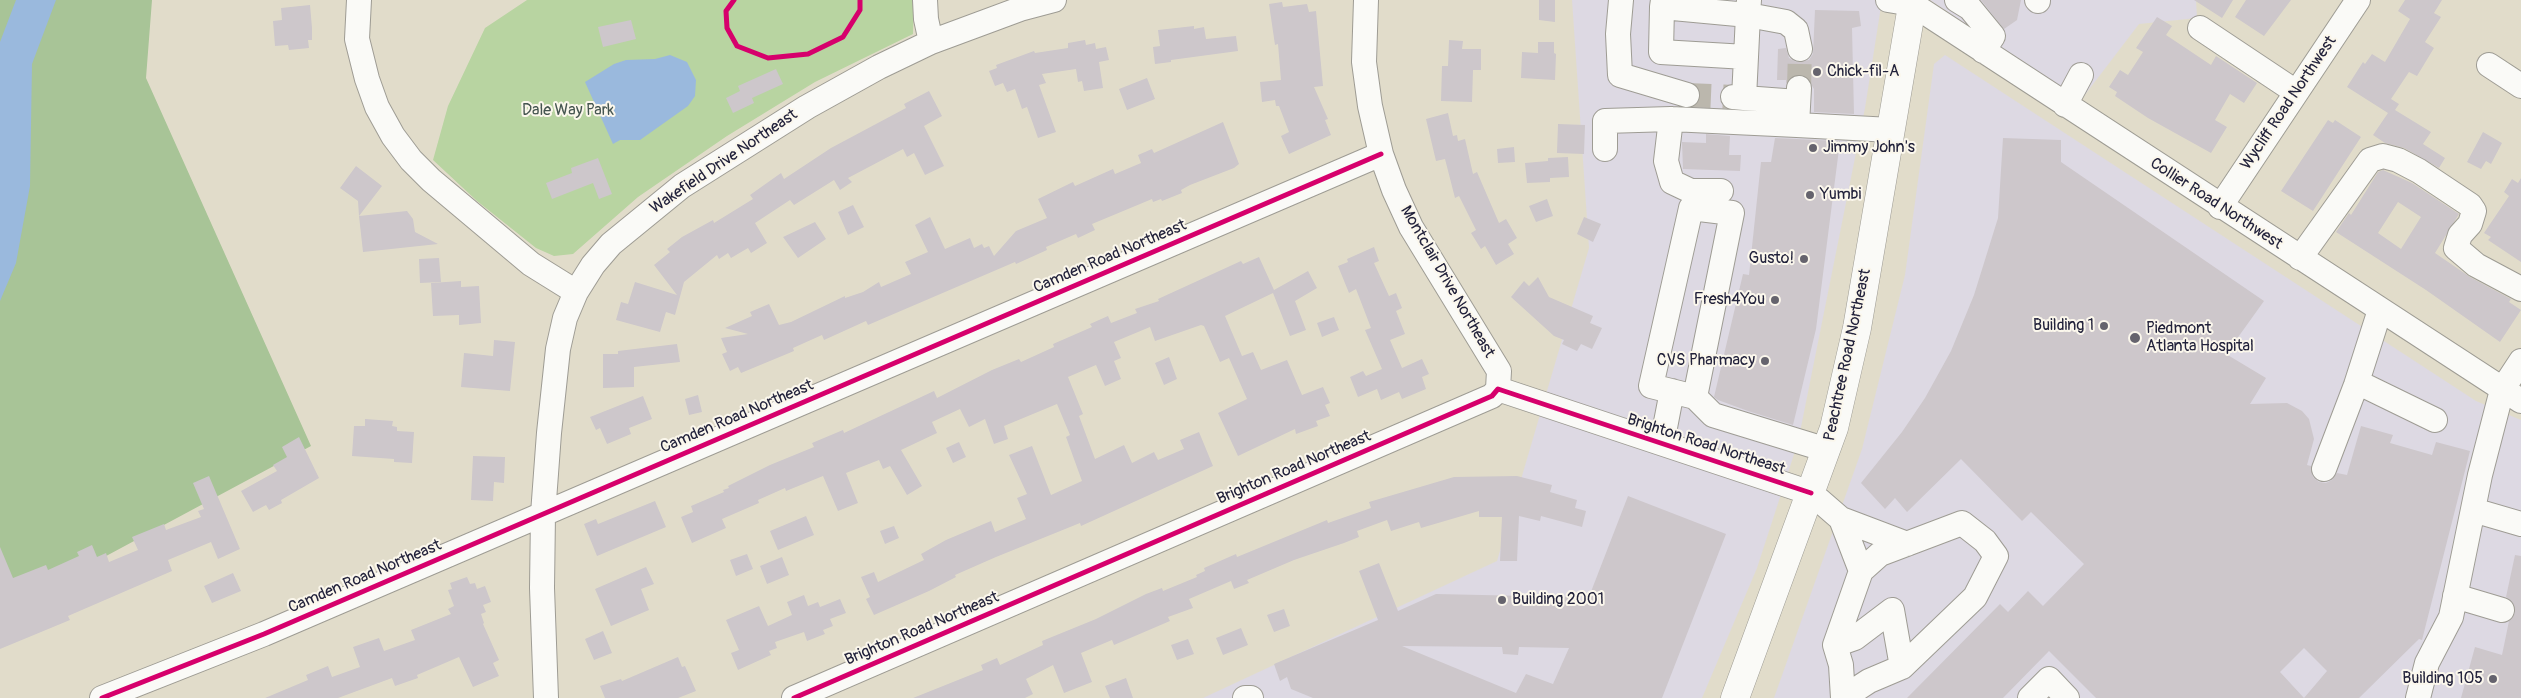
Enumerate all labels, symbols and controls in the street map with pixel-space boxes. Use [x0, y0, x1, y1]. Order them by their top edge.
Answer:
street label: Wycliff Road Northwest [2237, 32, 2341, 174]
place label: Chick-fil-A [1827, 62, 1899, 82]
marker: Chick-fil-A [1811, 66, 1823, 78]
park label: Dale Way Park [522, 101, 614, 121]
street label: Wakefield Drive Northeast [647, 105, 801, 219]
place label: Jimmy John's [1823, 138, 1915, 158]
marker: Jimmy John's [1807, 142, 1819, 154]
street label: Collier Road Northwest [2146, 154, 2286, 254]
place label: Yumbi [1820, 185, 1861, 205]
marker: Yumbi [1804, 189, 1816, 201]
street label: Montclair Drive Northeast [1396, 203, 1498, 361]
street label: Camden Road Northeast [1031, 216, 1189, 298]
place label: Gusto! [1749, 249, 1794, 269]
marker: Gusto! [1798, 253, 1810, 265]
street label: Peachtree Road Northeast [1820, 267, 1876, 443]
place label: Fresh4You [1694, 290, 1765, 310]
marker: Fresh4You [1769, 294, 1781, 306]
place label: Building 1 [2033, 316, 2094, 336]
place label: Piedmont Atlanta Hospital [2146, 319, 2254, 357]
marker: Building 1 [2098, 320, 2110, 332]
marker: Piedmont Atlanta Hospital [2128, 331, 2142, 345]
place label: CVS Pharmacy [1657, 351, 1755, 371]
marker: CVS Pharmacy [1759, 355, 1771, 367]
street label: Camden Road Northeast [658, 376, 816, 458]
street label: Brighton Road Northeast [1624, 410, 1788, 480]
street label: Brighton Road Northeast [1214, 427, 1374, 509]
street label: Camden Road Northeast [286, 536, 444, 618]
street label: Brighton Road Northeast [842, 588, 1002, 670]
place label: Building 2001 [1512, 590, 1604, 610]
marker: Building 2001 [1496, 594, 1508, 606]
place label: Building 105 [2402, 669, 2483, 689]
marker: Building 105 [2487, 673, 2499, 685]

